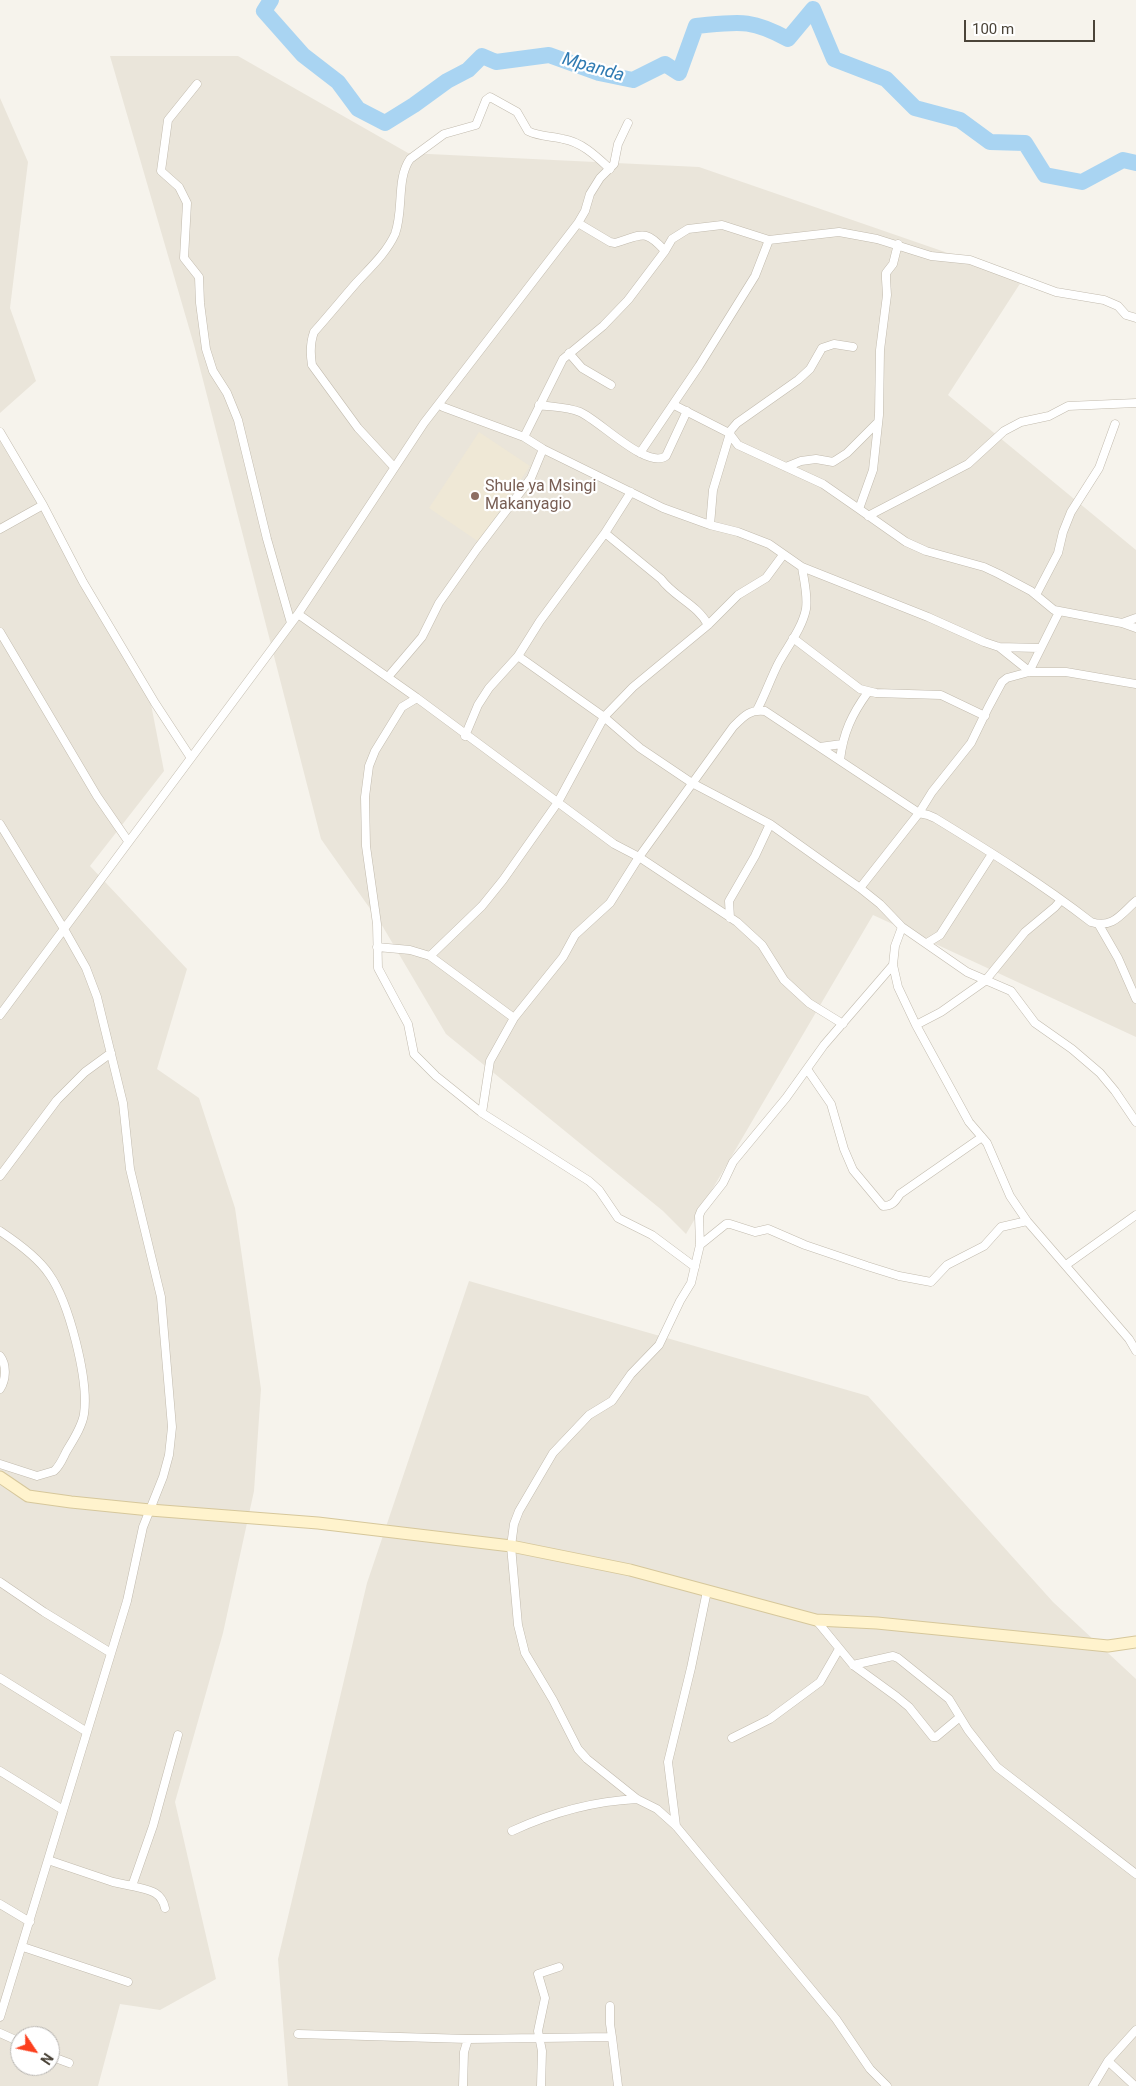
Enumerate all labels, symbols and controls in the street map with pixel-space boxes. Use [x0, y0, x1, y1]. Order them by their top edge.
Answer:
scale bar [966, 10, 1097, 42]
text: 100 m [972, 20, 1014, 38]
water label: Mpanda [559, 49, 627, 87]
place label: Shule ya Msingi Makanyagio [485, 477, 596, 515]
marker: Shule ya Msingi Makanyagio [469, 490, 481, 502]
north arrow [10, 2026, 60, 2076]
text: N [37, 2050, 56, 2067]

